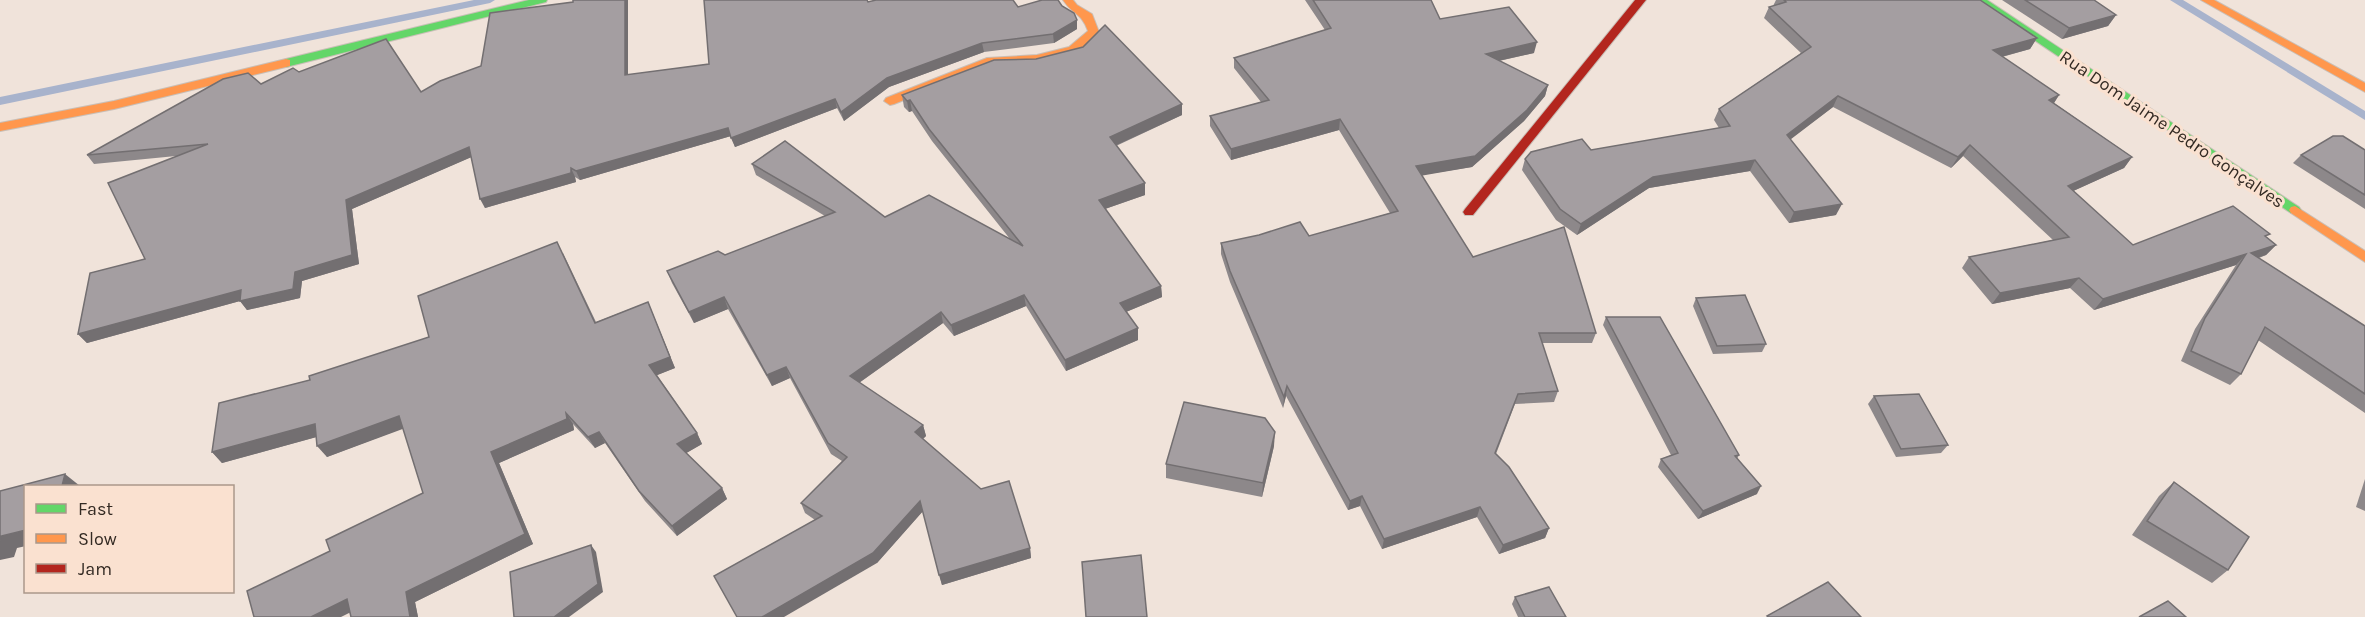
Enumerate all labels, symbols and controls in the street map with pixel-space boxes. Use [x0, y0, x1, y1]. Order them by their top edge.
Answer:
street label: Rua Dom Jaime Pedro Gonçalves [2055, 45, 2289, 213]
legend [24, 485, 234, 593]
text: Fast [78, 498, 113, 520]
text: Slow [78, 528, 117, 550]
text: Jam [78, 558, 112, 580]

